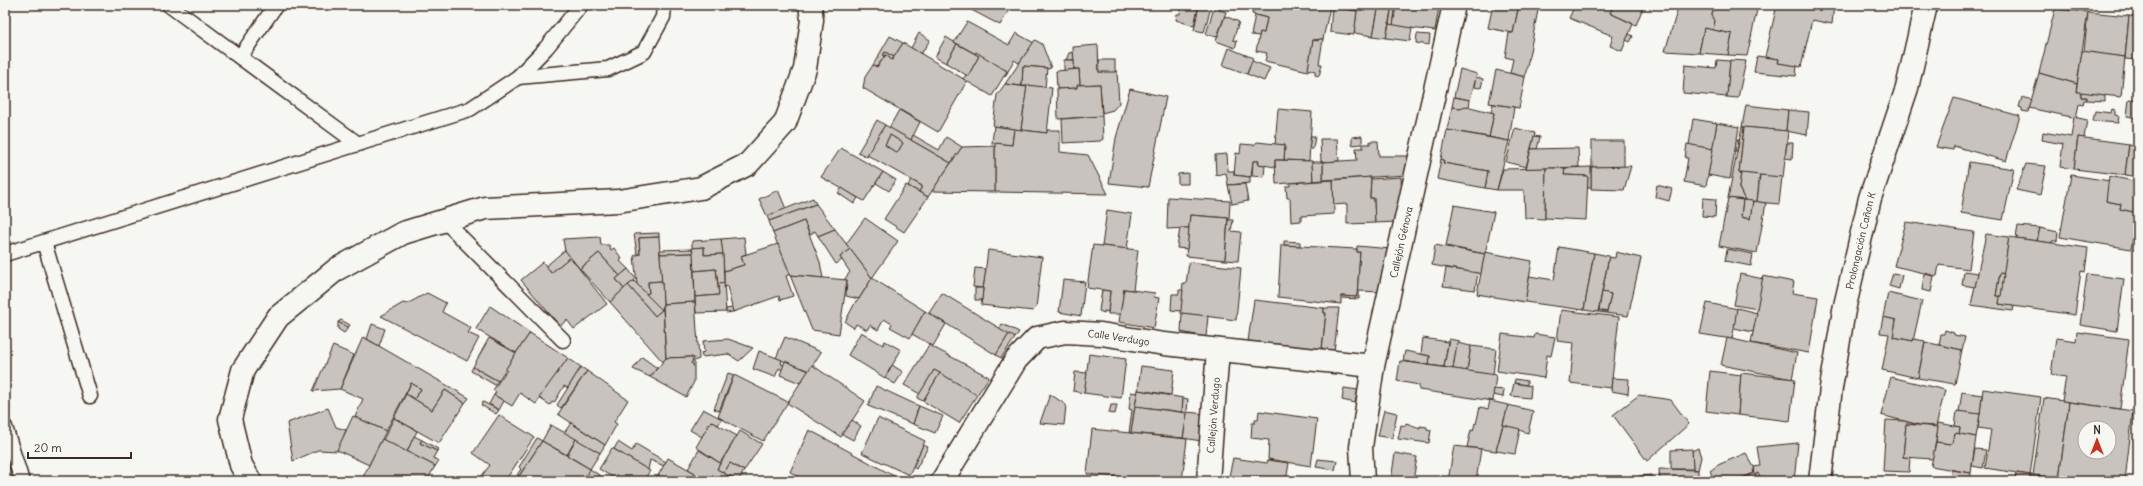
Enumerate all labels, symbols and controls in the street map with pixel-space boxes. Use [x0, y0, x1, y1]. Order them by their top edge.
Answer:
street label: Prolongación Cañon K [1843, 189, 1878, 291]
street label: Callejón Génova [1387, 205, 1415, 279]
street label: Calle Verdugo [1087, 327, 1151, 348]
street label: Callejón Verdugo [1204, 376, 1222, 454]
north arrow [2077, 420, 2117, 460]
text: N [2093, 423, 2101, 437]
scale bar [28, 434, 131, 460]
text: 20 m [34, 440, 62, 455]

